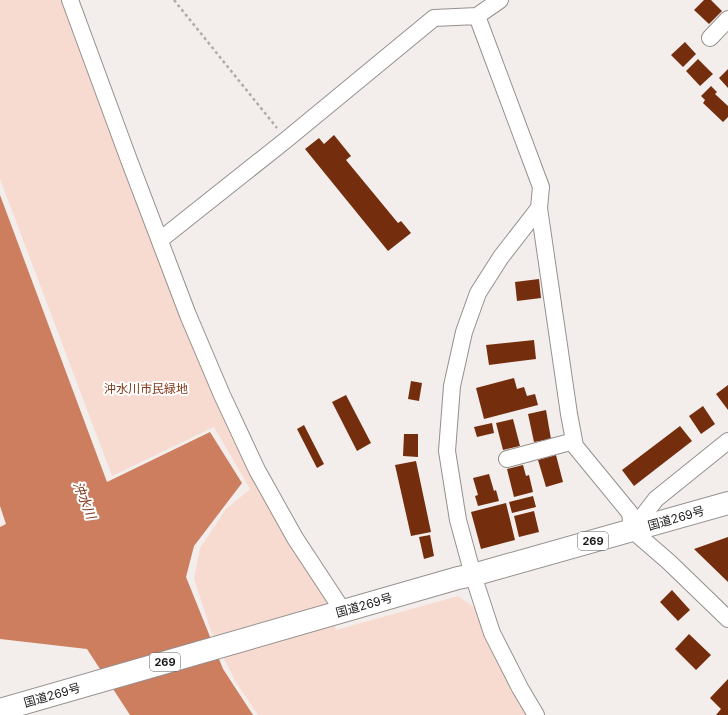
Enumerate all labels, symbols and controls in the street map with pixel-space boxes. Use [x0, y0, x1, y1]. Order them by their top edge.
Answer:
park label: 沖水川市民緑地 [104, 381, 188, 396]
water label: 沖水川 [70, 479, 100, 523]
street label: 国道269号 [646, 503, 706, 533]
road number: 269 [578, 532, 608, 550]
street label: 国道269号 [334, 590, 394, 620]
road number: 269 [150, 653, 180, 671]
street label: 国道269号 [22, 680, 82, 710]

